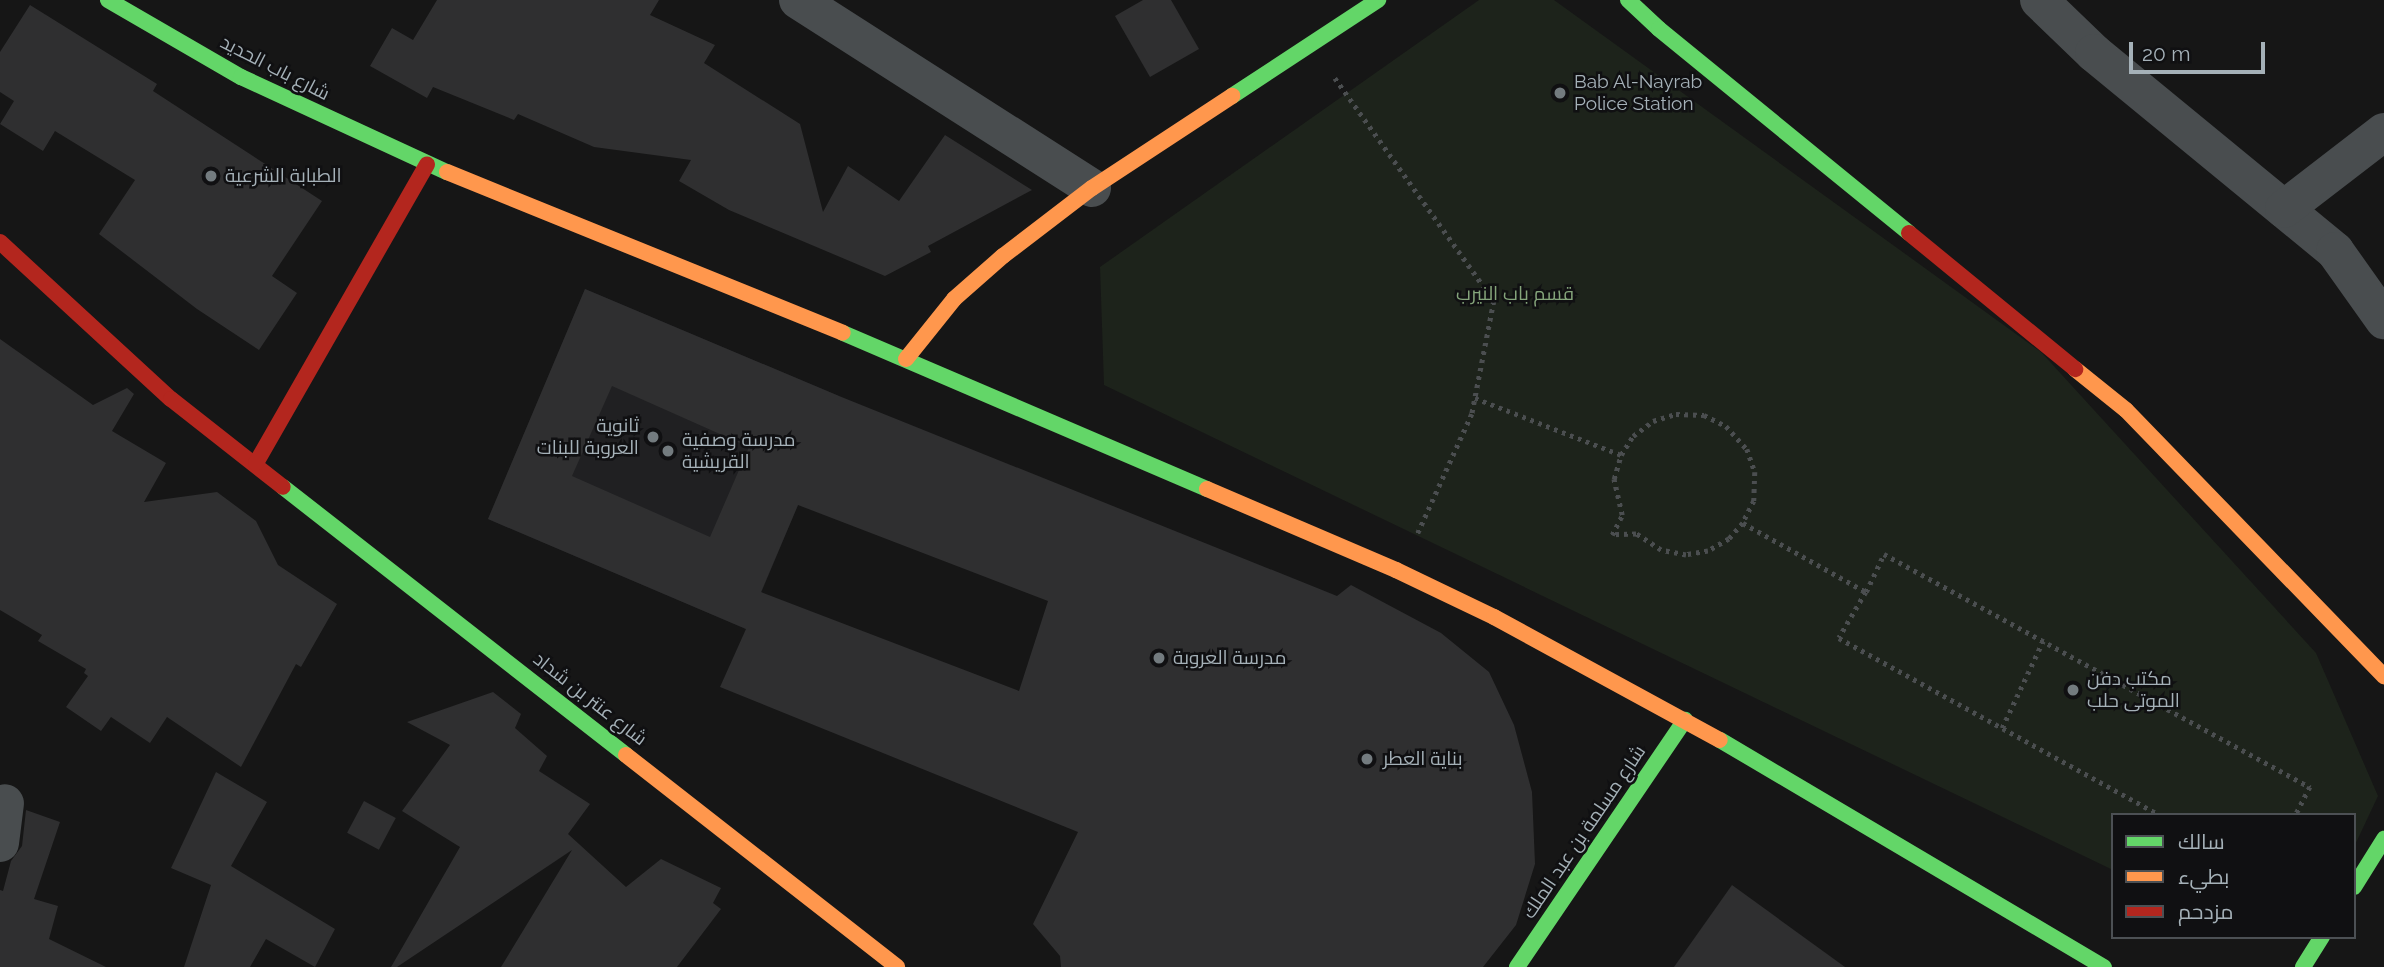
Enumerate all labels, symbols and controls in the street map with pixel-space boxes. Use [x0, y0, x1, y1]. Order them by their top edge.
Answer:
scale bar [2132, 28, 2268, 72]
street label: شارع باب الحديد [217, 31, 333, 105]
text: 20 m [2142, 41, 2190, 66]
place label: Bab Al-Nayrab Police Station [1574, 71, 1703, 115]
marker: Bab Al-Nayrab Police Station [1552, 85, 1568, 101]
place label: الطبابة الشرعية [225, 165, 342, 187]
marker: الطبابة الشرعية [203, 168, 219, 184]
park label: قسم باب النيرب [1456, 283, 1574, 305]
place label: ثانوية العروبة للبنات [537, 415, 639, 459]
marker: ثانوية العروبة للبنات [645, 429, 661, 445]
place label: مدرسة وصفية القريشية [682, 429, 796, 473]
marker: مدرسة وصفية القريشية [660, 443, 676, 459]
place label: مدرسة العروبة [1173, 647, 1286, 669]
street label: شارع عنتر بن شداد [529, 648, 651, 750]
marker: مدرسة العروبة [1151, 650, 1167, 666]
place label: مكتب دفن الموتى حلب [2087, 668, 2180, 712]
marker: مكتب دفن الموتى حلب [2065, 682, 2081, 698]
street label: شارع مسلمة بن عبد الملك [1517, 741, 1651, 923]
place label: بناية العطر [1383, 748, 1463, 770]
marker: بناية العطر [1357, 749, 1377, 769]
legend [2111, 813, 2356, 939]
text: سالك [2178, 829, 2225, 854]
text: بطيء [2178, 864, 2229, 889]
text: مزدحم [2178, 899, 2233, 924]

